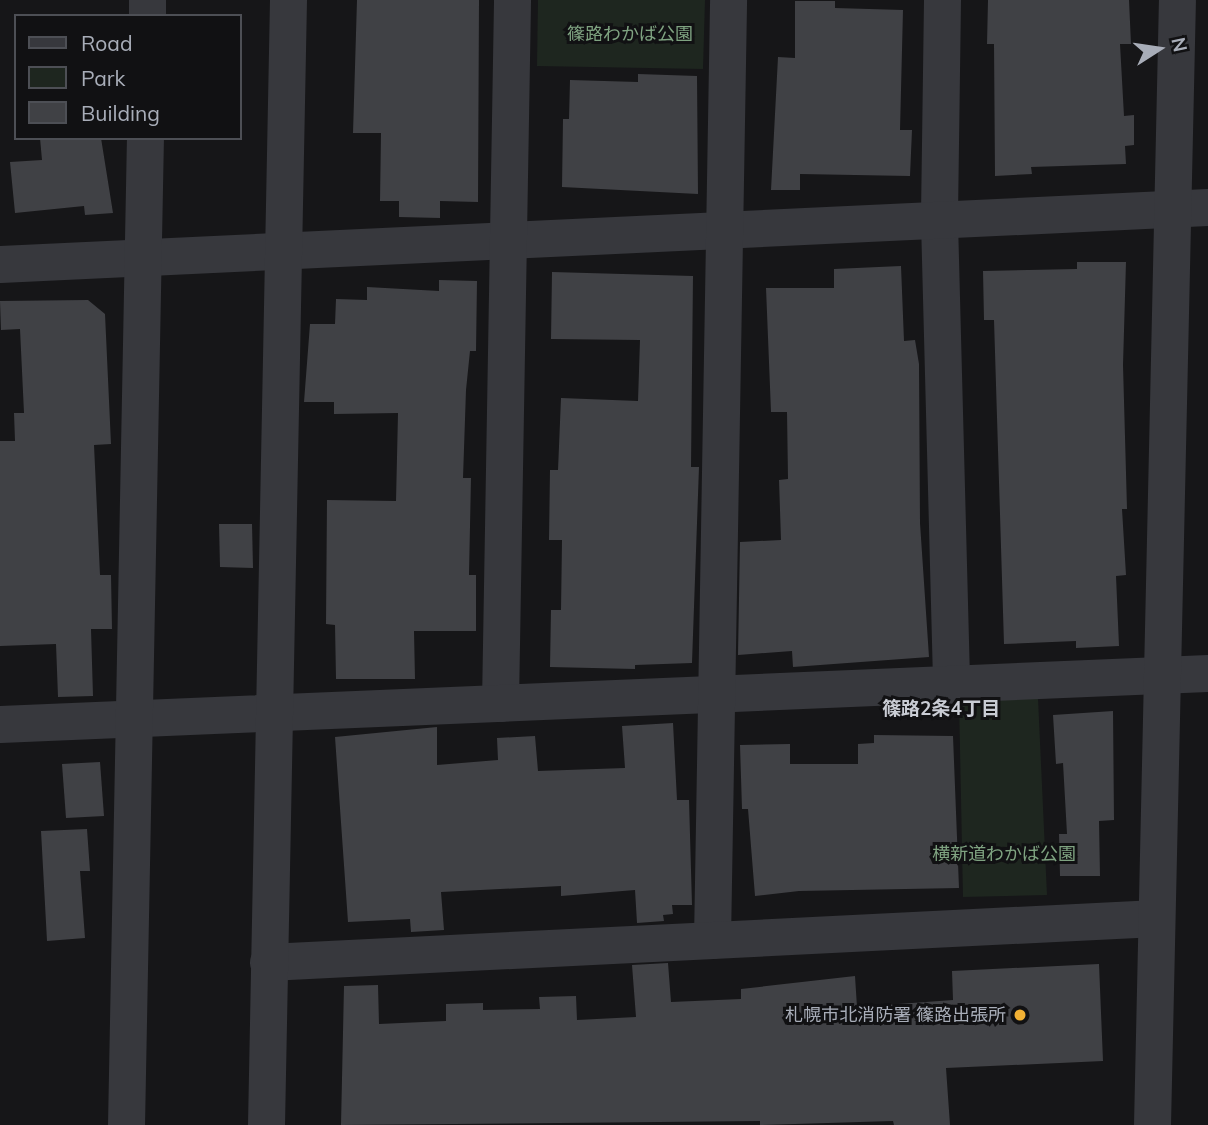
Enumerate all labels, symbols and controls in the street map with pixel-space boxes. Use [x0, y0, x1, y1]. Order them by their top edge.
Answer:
legend [14, 14, 242, 140]
north arrow [1124, 14, 1194, 84]
park label: 篠路わかば公園 [567, 23, 693, 45]
text: Road [81, 30, 132, 56]
text: N [1166, 35, 1193, 54]
text: Park [81, 65, 125, 91]
text: Building [81, 100, 160, 126]
district label: 篠路2条4丁目 [882, 698, 1000, 720]
park label: 横新道わかば公園 [932, 843, 1076, 865]
place label: 札幌市北消防署 篠路出張所 [785, 1004, 1006, 1026]
marker: 札幌市北消防署 篠路出張所 [1012, 1007, 1028, 1023]

